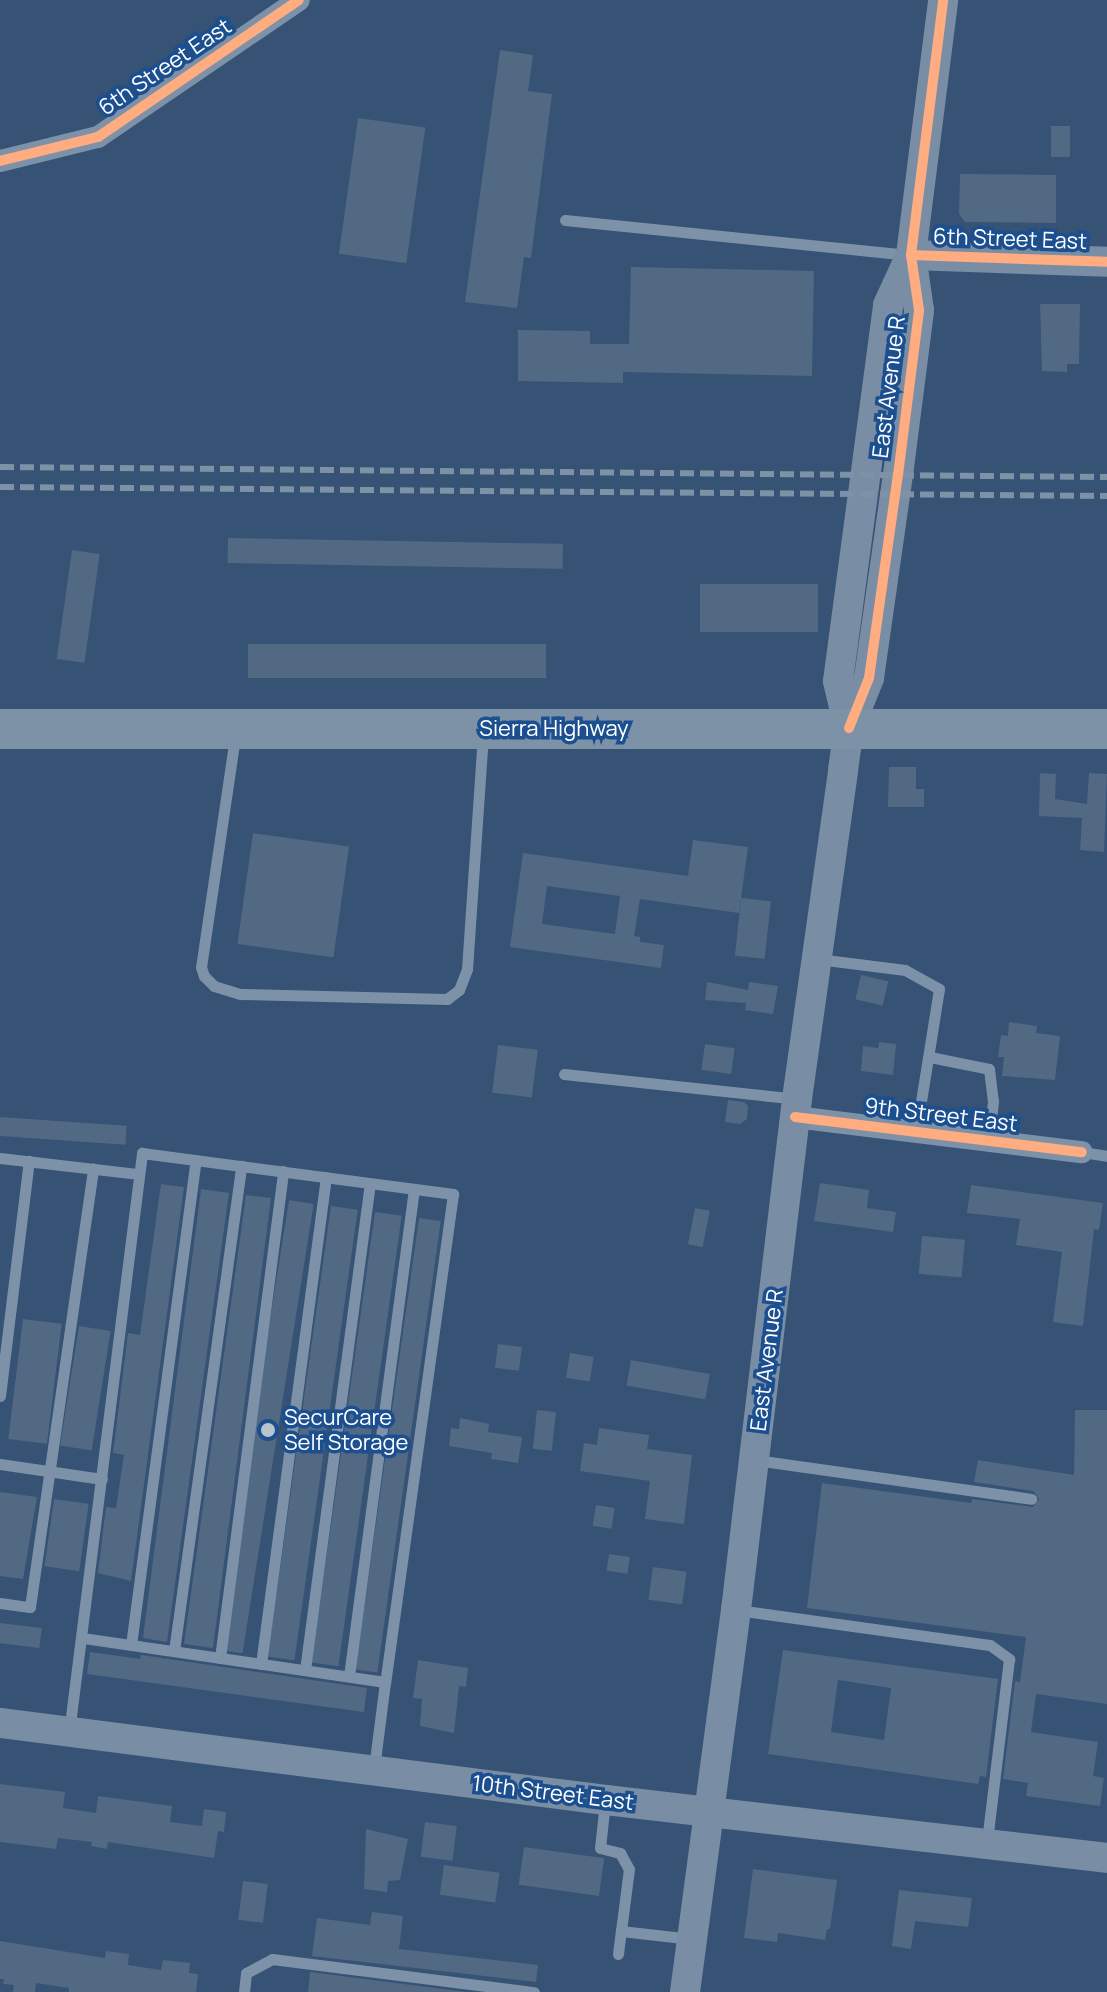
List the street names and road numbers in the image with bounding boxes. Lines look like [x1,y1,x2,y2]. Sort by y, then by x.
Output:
street label: 6th Street East [94,13,236,121]
street label: 6th Street East [933,223,1087,255]
street label: East Avenue R [867,314,911,460]
street label: Sierra Highway [479,716,629,742]
street label: 9th Street East [863,1093,1019,1137]
street label: East Avenue R [745,1287,789,1433]
street label: 10th Street East [471,1770,635,1816]

